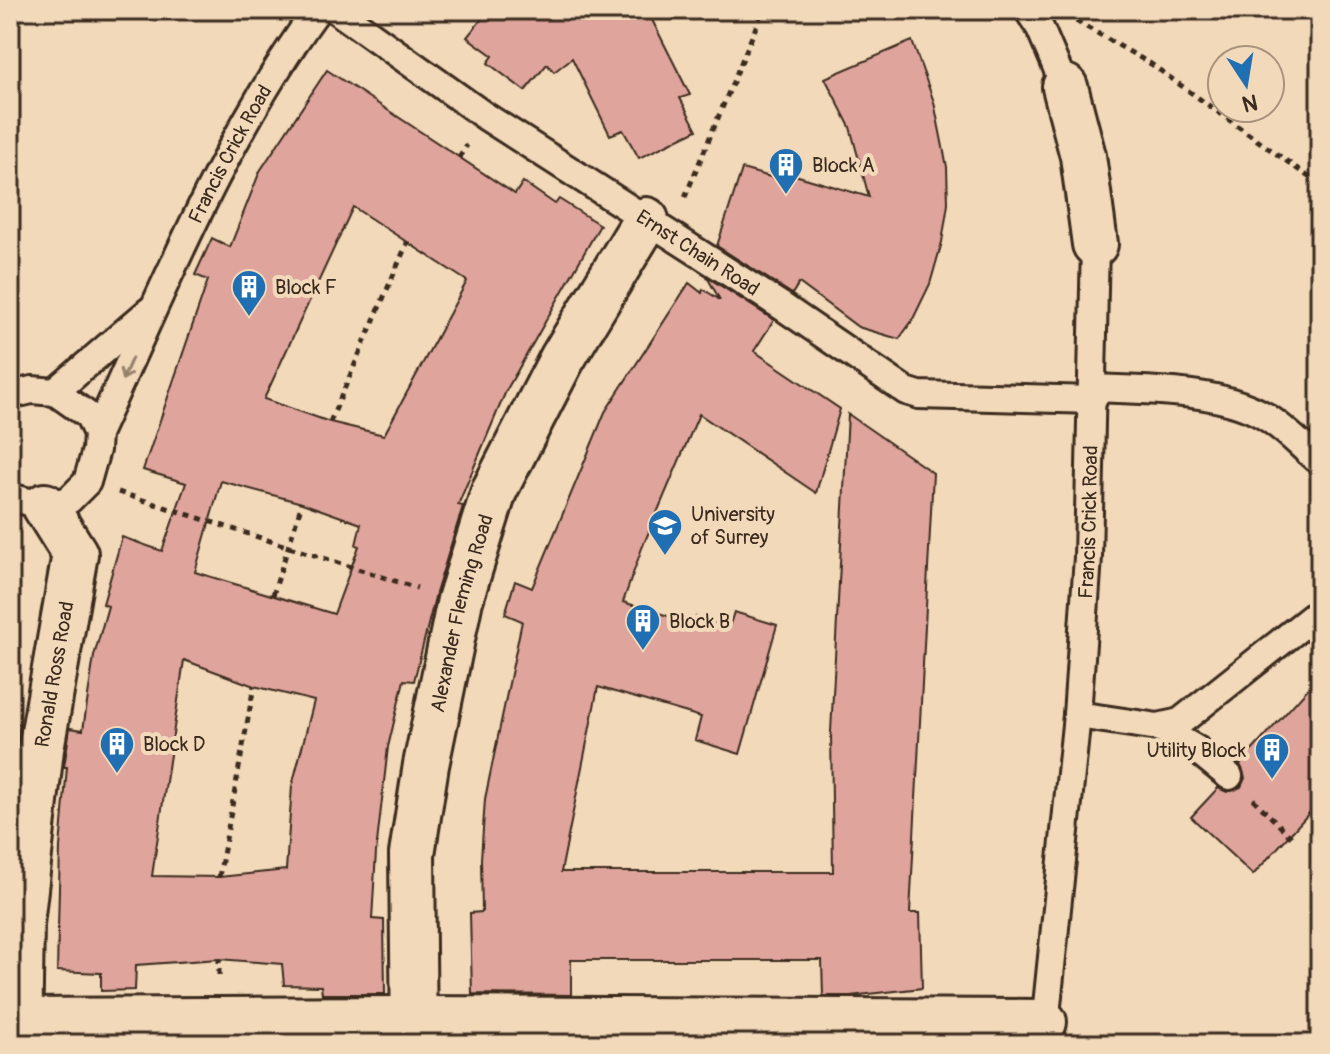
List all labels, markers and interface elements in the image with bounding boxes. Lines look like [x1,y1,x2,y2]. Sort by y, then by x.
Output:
north arrow [1206,44,1286,124]
street label: Francis Crick Road [183,80,277,228]
text: N [1240,87,1260,118]
building icon: Block A [767,146,805,196]
place label: Block A [812,153,875,178]
street label: Ernst Chain Road [632,204,764,302]
building icon: Block F [230,268,268,318]
place label: Block F [275,275,337,300]
one-way arrow [118,357,133,381]
street label: Francis Crick Road [1073,445,1103,600]
place label: University of Surrey [691,502,775,550]
school or university icon: University of Surrey [646,507,684,557]
street label: Alexander Fleming Road [425,511,499,715]
street label: Ronald Ross Road [30,599,80,749]
building icon: Block B [624,602,662,652]
place label: Block B [669,609,730,634]
building icon: Block D [98,725,136,775]
building icon: Utility Block [1253,731,1291,781]
place label: Block D [143,732,205,757]
place label: Utility Block [1147,738,1247,763]

